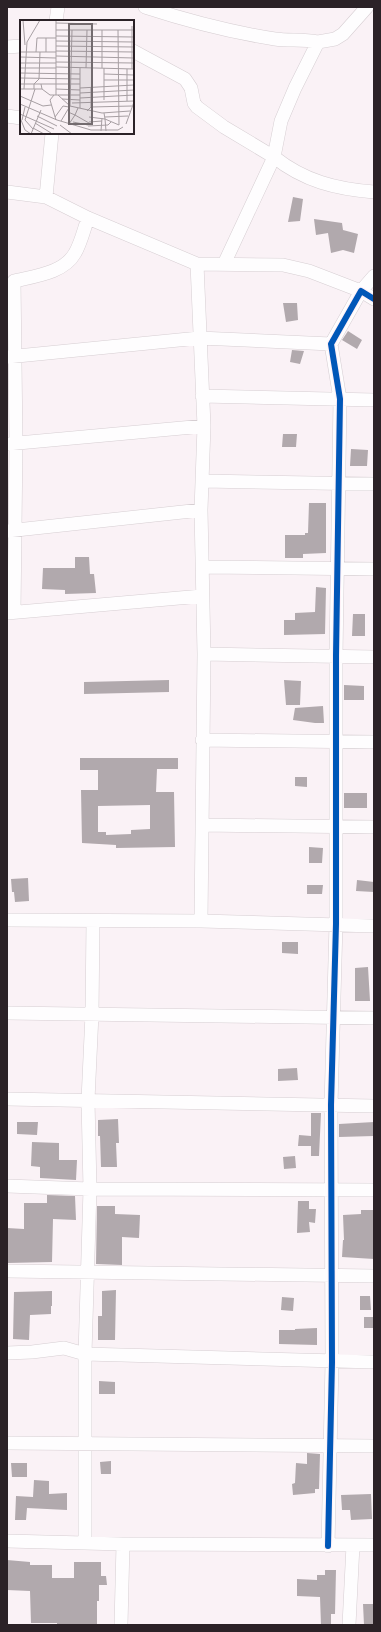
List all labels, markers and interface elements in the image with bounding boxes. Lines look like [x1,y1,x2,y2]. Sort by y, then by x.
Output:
inset map [20,20,134,134]

